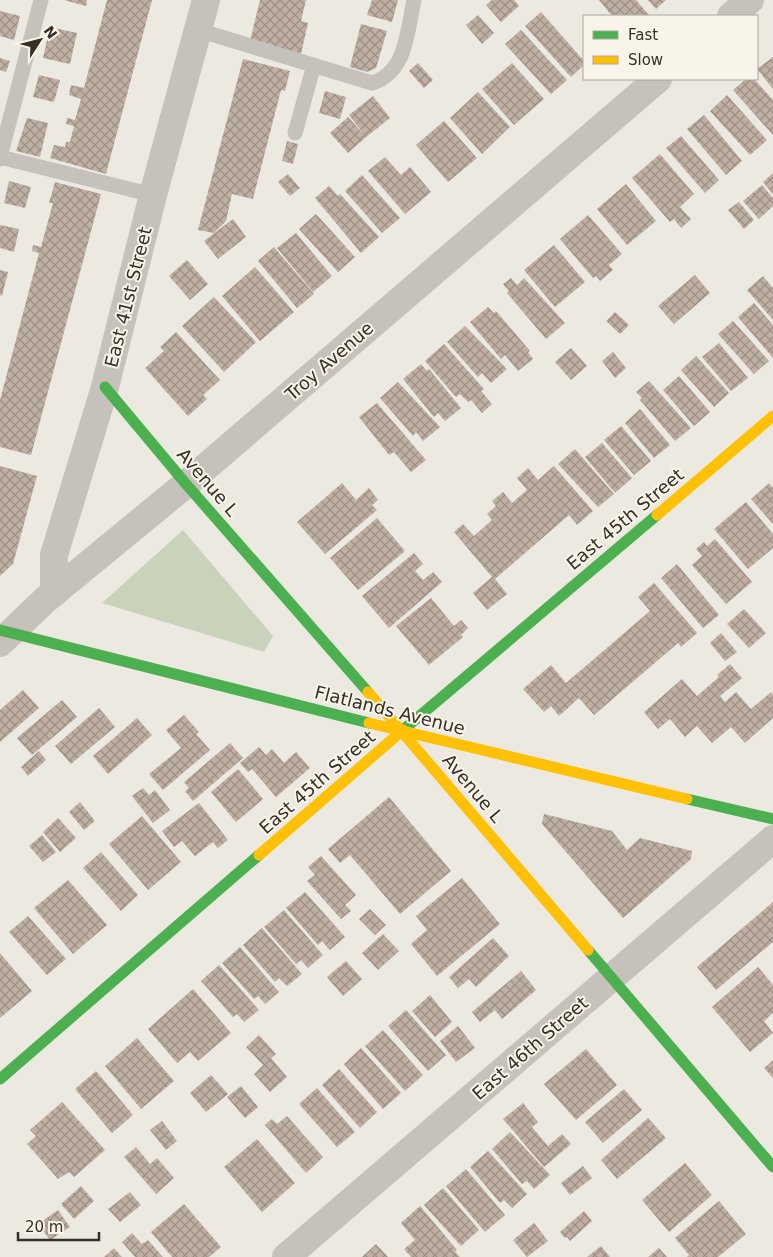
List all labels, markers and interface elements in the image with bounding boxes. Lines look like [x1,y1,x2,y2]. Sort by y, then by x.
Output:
north arrow [15,15,65,65]
legend [583,15,758,80]
text: N [41,23,60,42]
text: Fast [628,26,658,44]
text: Slow [628,51,663,69]
street label: East 41st Street [100,224,156,370]
street label: Troy Avenue [280,317,377,406]
street label: Avenue L [173,444,243,520]
street label: East 45th Street [562,464,688,574]
street label: Flatlands Avenue [313,681,467,739]
street label: East 45th Street [255,726,379,838]
street label: Avenue L [438,750,508,826]
street label: East 46th Street [468,992,592,1104]
scale bar [18,1210,99,1242]
text: 20 m [25,1218,63,1236]

